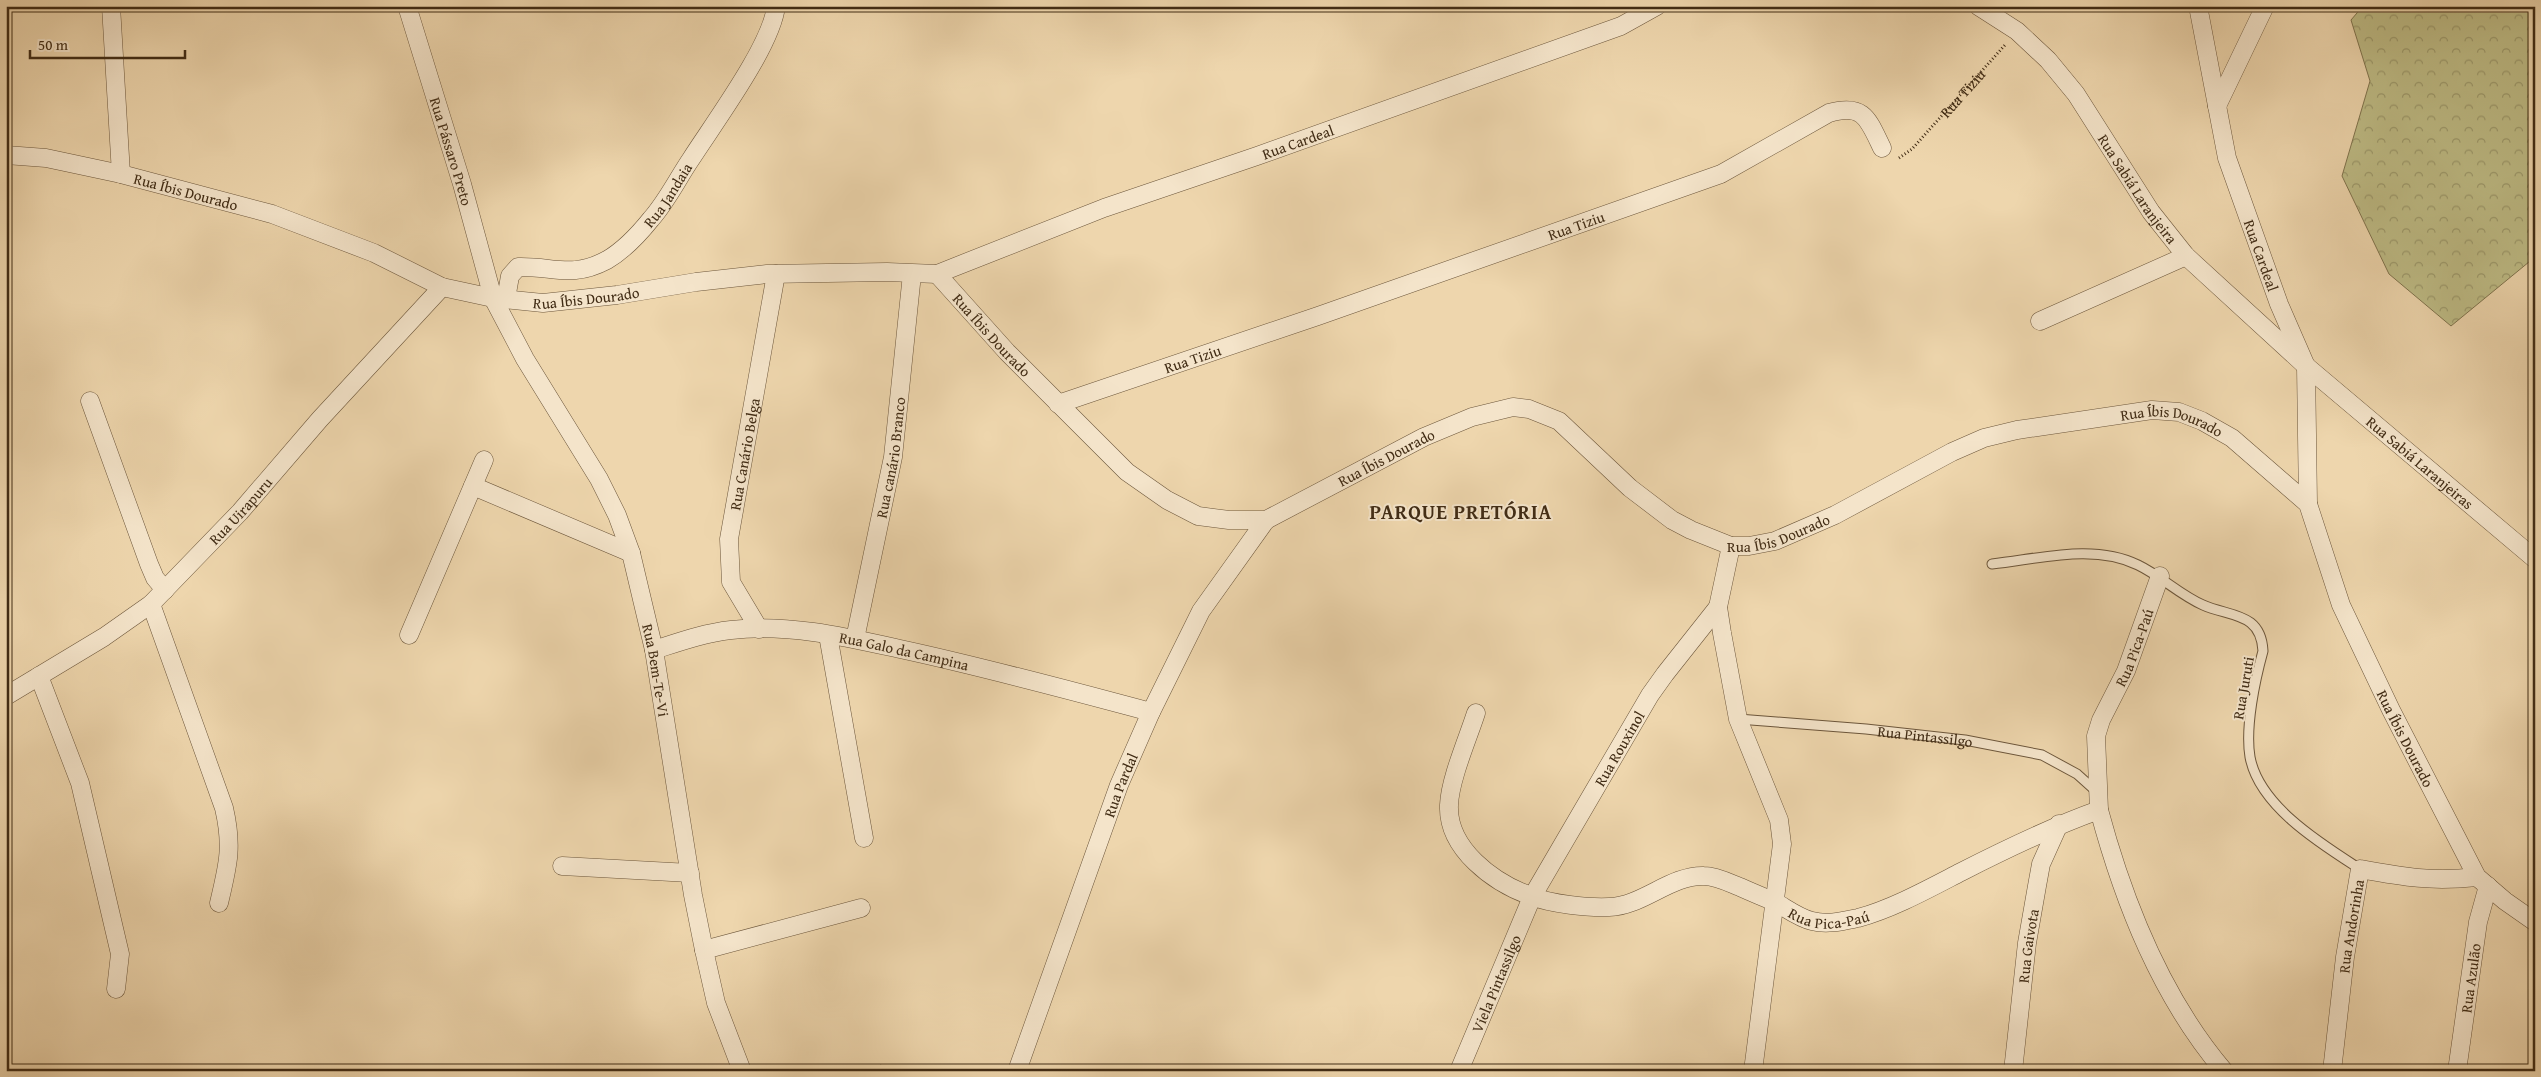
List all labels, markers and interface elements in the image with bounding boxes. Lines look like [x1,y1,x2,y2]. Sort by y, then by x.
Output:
scale bar [30,28,185,60]
text: 50 m [38,34,69,55]
street label: Rua Tiziu [1935,63,1990,122]
street label: Rua Pássaro Preto [425,94,478,208]
street label: Rua Cardeal [1259,119,1336,164]
street label: Rua Sabiá Laranjeira [2093,130,2183,248]
street label: Rua Jandaia [638,158,697,232]
street label: Rua Íbis Dourado [132,167,241,215]
street label: Rua Tiziu [1545,205,1608,245]
street label: Rua Cardeal [2239,216,2284,294]
street label: Rua Íbis Dourado [532,281,641,314]
street label: Rua Íbis Dourado [948,288,1036,381]
street label: Rua Tiziu [1161,339,1225,378]
street label: Rua Canário Belga [724,396,764,512]
street label: Rua canário Branco [870,396,910,520]
street label: Rua Íbis Dourado [2119,400,2227,442]
street label: Rua Sabiá Laranjeiras [2362,411,2478,514]
street label: Rua Íbis Dourado [1334,423,1438,491]
street label: Rua Uirapuru [204,471,277,549]
district label: PARQUE PRETÓRIA [1370,497,1552,526]
street label: Rua Íbis Dourado [1727,508,1833,557]
street label: Rua Pica-Paú [2109,605,2158,690]
street label: Rua Bem-Te-Vi [638,621,675,718]
street label: Rua Galo da Campina [838,626,971,675]
street label: Rua Juruti [2227,655,2259,721]
street label: Rua Íbis Dourado [2372,686,2440,791]
street label: Rua Rouxinol [1589,707,1649,790]
street label: Rua Pintassilgo [1876,720,1975,752]
street label: Rua Pardal [1098,749,1142,820]
street label: Rua Andorinha [2333,878,2369,974]
street label: Rua Pica-Paú [1785,902,1872,933]
street label: Rua Gaivota [2012,907,2043,984]
street label: Viela Pintassilgo [1466,931,1526,1036]
street label: Rua Azulão [2455,941,2485,1014]

